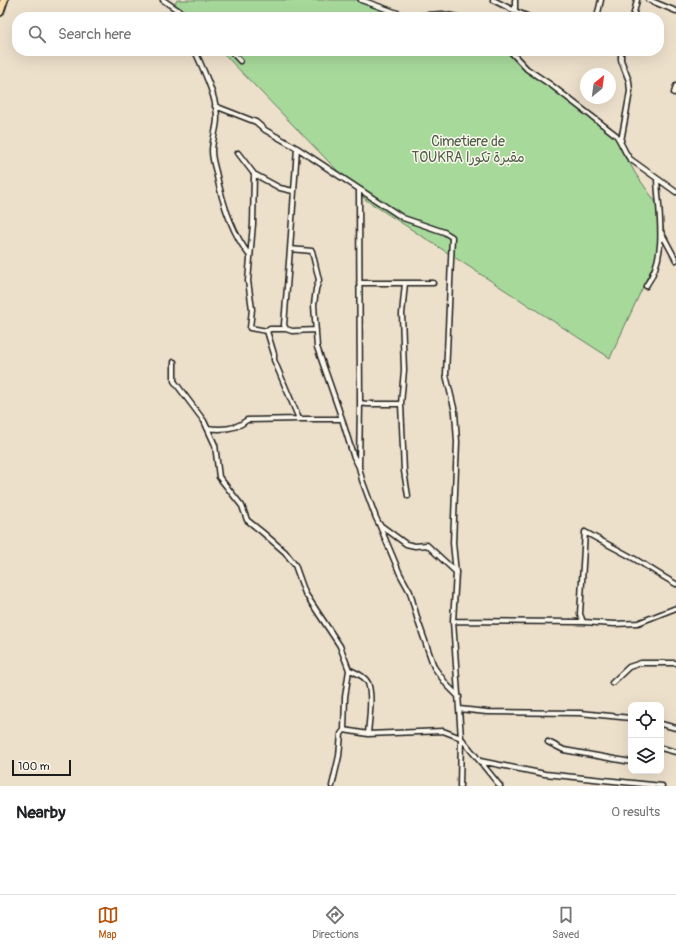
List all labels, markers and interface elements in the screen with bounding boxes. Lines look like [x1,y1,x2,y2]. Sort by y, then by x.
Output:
search box [12,12,664,56]
icon: search [26,23,48,45]
text: Search here [58,25,131,44]
north arrow [580,68,616,104]
park label: Cimetiere de TOUKRA مقبرة تكورا [411,133,525,166]
map controls [628,702,664,774]
button: locate [628,702,664,738]
button: layers [628,738,664,774]
scale bar [12,758,71,777]
text: 100 m [18,760,49,773]
text: Nearby [16,802,65,823]
text: 0 results [611,804,660,820]
tab: Map [97,904,119,941]
tab: Directions [312,904,359,941]
tab: Saved [552,904,579,941]

